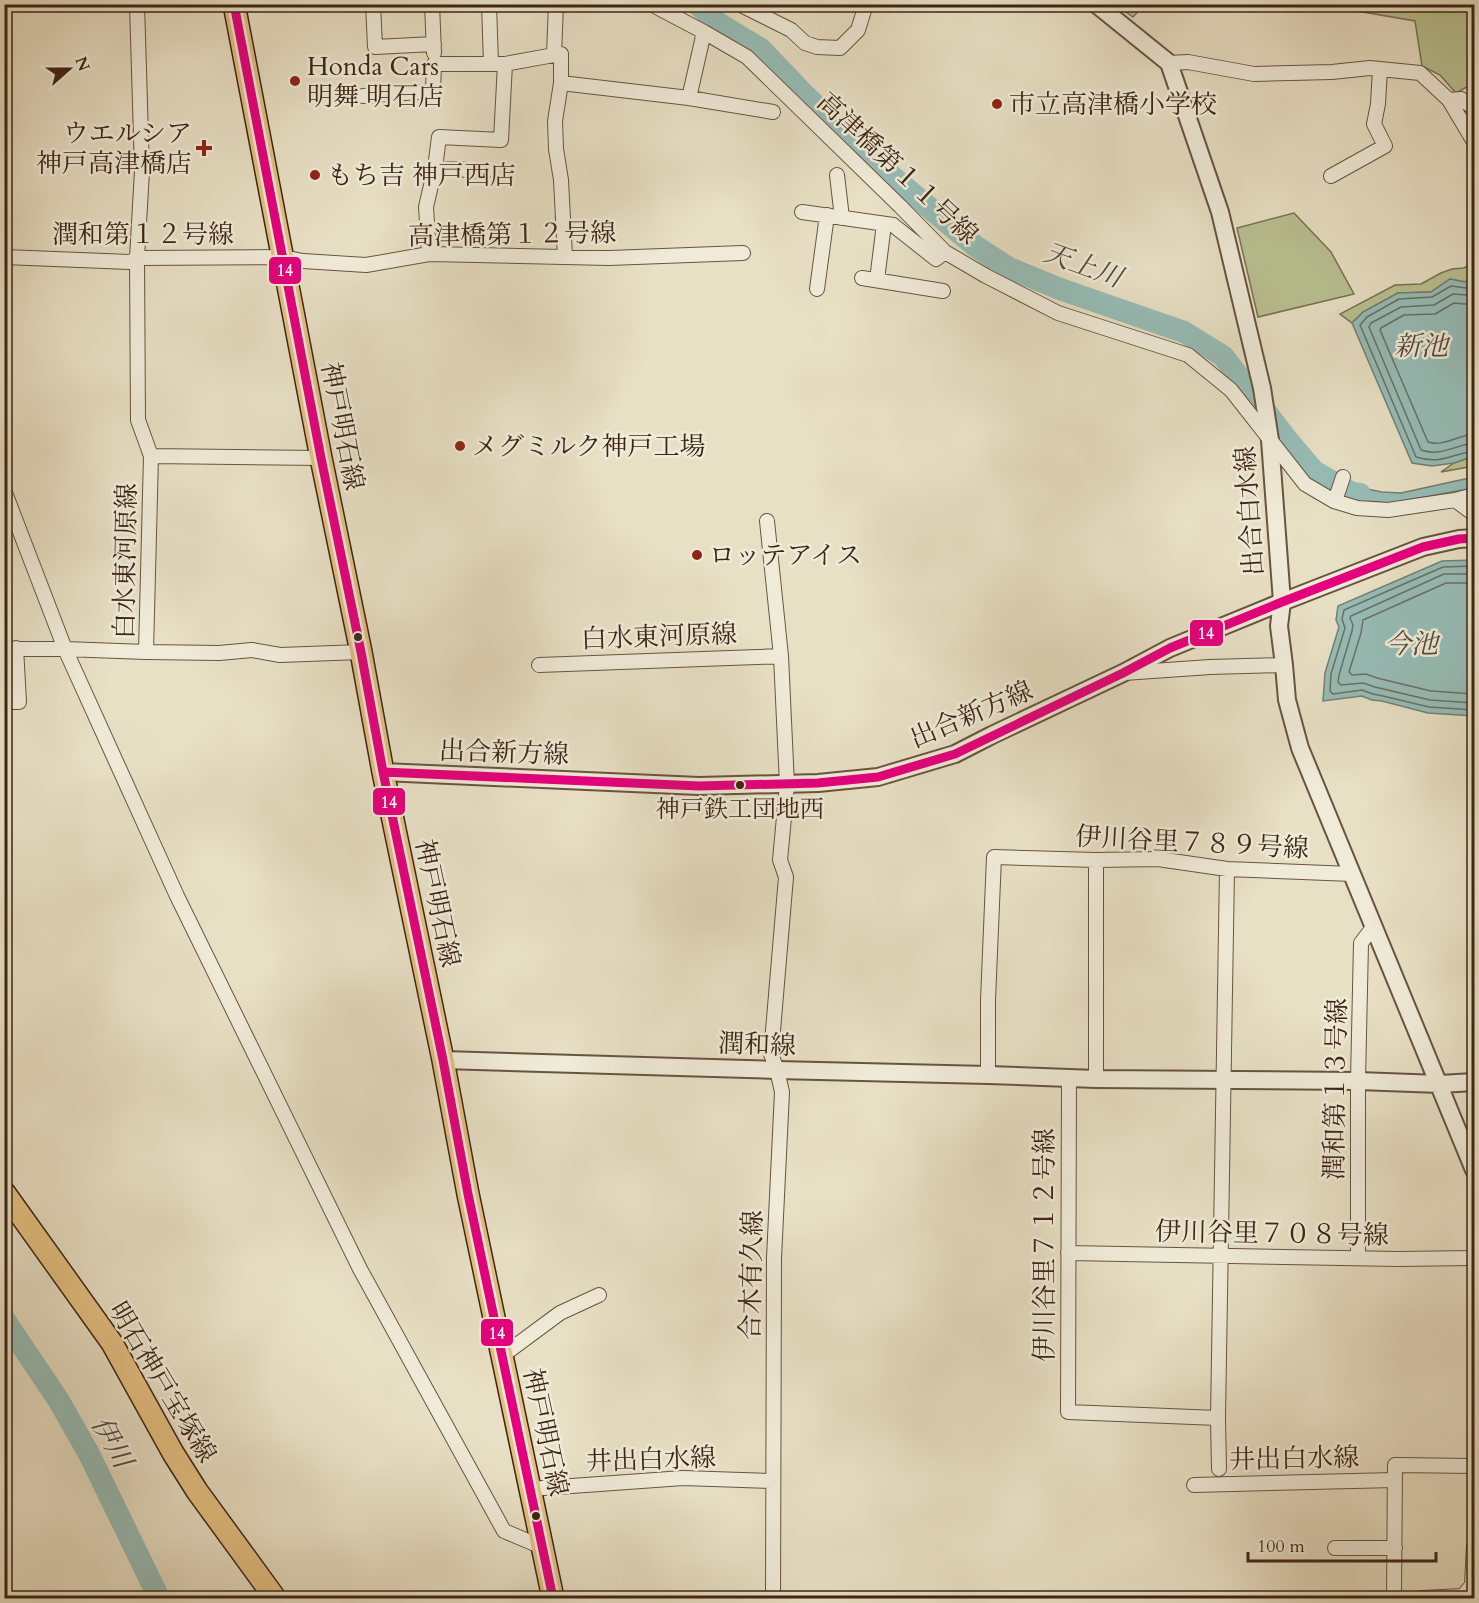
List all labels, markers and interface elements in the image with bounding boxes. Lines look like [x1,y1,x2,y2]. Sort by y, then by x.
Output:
north arrow [39,39,99,99]
place label: Honda Cars 明舞 明石店 [307,49,444,114]
text: N [69,54,95,75]
marker: Honda Cars 明舞 明石店 [288,74,302,88]
street label: 高津橋第１１号線 [810,85,986,252]
place label: 市立高津橋小学校 [1009,87,1217,122]
marker: 市立高津橋小学校 [990,97,1004,111]
place label: ウエルシア 神戸高津橋店 [36,116,192,181]
marker: ウエルシア 神戸高津橋店 [197,141,211,155]
place label: もち吉 神戸西店 [327,158,516,193]
marker: もち吉 神戸西店 [308,168,322,182]
street label: 高津橋第１２号線 [408,215,616,254]
street label: 潤和第１２号線 [52,217,234,252]
water label: 天上川 [1038,234,1130,298]
line badge: 14 [268,256,302,285]
text: 14 [277,260,293,282]
water label: 新池 [1394,328,1451,365]
street label: 神戸明石線 [313,359,372,493]
place label: メグミルク神戸工場 [472,429,705,464]
marker: メグミルク神戸工場 [453,439,467,453]
street label: 出合白水線 [1228,445,1271,577]
street label: 白水東河原線 [107,483,144,639]
place label: ロッテアイス [709,538,862,573]
marker: ロッテアイス [690,548,704,562]
street label: 白水東河原線 [580,616,738,657]
line badge: 14 [1189,619,1224,647]
text: 14 [1198,623,1214,645]
water label: 今池 [1384,626,1441,663]
unlabelled marker [352,631,364,643]
street label: 出合新方線 [905,673,1038,756]
street label: 出合新方線 [438,733,570,772]
marker: 神戸鉄工団地西 [734,779,746,791]
line badge: 14 [372,787,406,816]
text: 14 [381,792,397,814]
place label: 神戸鉄工団地西 [656,793,824,826]
street label: 伊川谷里７８９号線 [1074,819,1310,866]
street label: 神戸明石線 [407,836,468,970]
street label: 潤和第１３号線 [1316,998,1355,1180]
street label: 潤和線 [717,1026,797,1063]
street label: 伊川谷里７１２号線 [1027,1128,1062,1362]
street label: 合木有久線 [733,1210,770,1340]
street label: 伊川谷里７０８号線 [1155,1214,1389,1253]
street label: 明石神戸宝塚線 [101,1295,224,1469]
line badge: 14 [480,1318,514,1347]
text: 14 [489,1323,505,1345]
street label: 神戸明石線 [515,1365,576,1499]
water label: 伊川 [82,1410,142,1477]
street label: 井出白水線 [585,1440,717,1479]
street label: 井出白水線 [1229,1440,1359,1477]
unlabelled marker [530,1510,542,1522]
scale bar [1248,1525,1436,1563]
text: 100 m [1257,1534,1305,1559]

